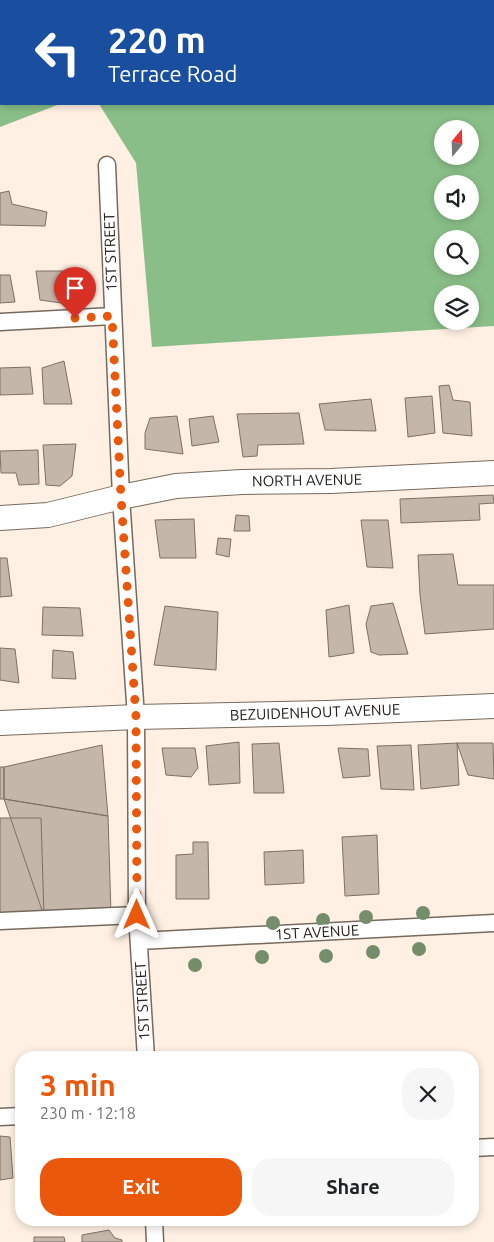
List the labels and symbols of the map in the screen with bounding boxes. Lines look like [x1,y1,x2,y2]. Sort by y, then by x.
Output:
north arrow [434,120,479,165]
street label: 1ST STREET [100,212,120,292]
pin [54,267,96,318]
street label: NORTH AVENUE [252,471,362,489]
street label: BEZUIDENHOUT AVENUE [229,701,401,723]
position arrow [110,888,162,940]
street label: 1ST AVENUE [274,921,360,943]
street label: 1ST STREET [131,961,153,1041]

